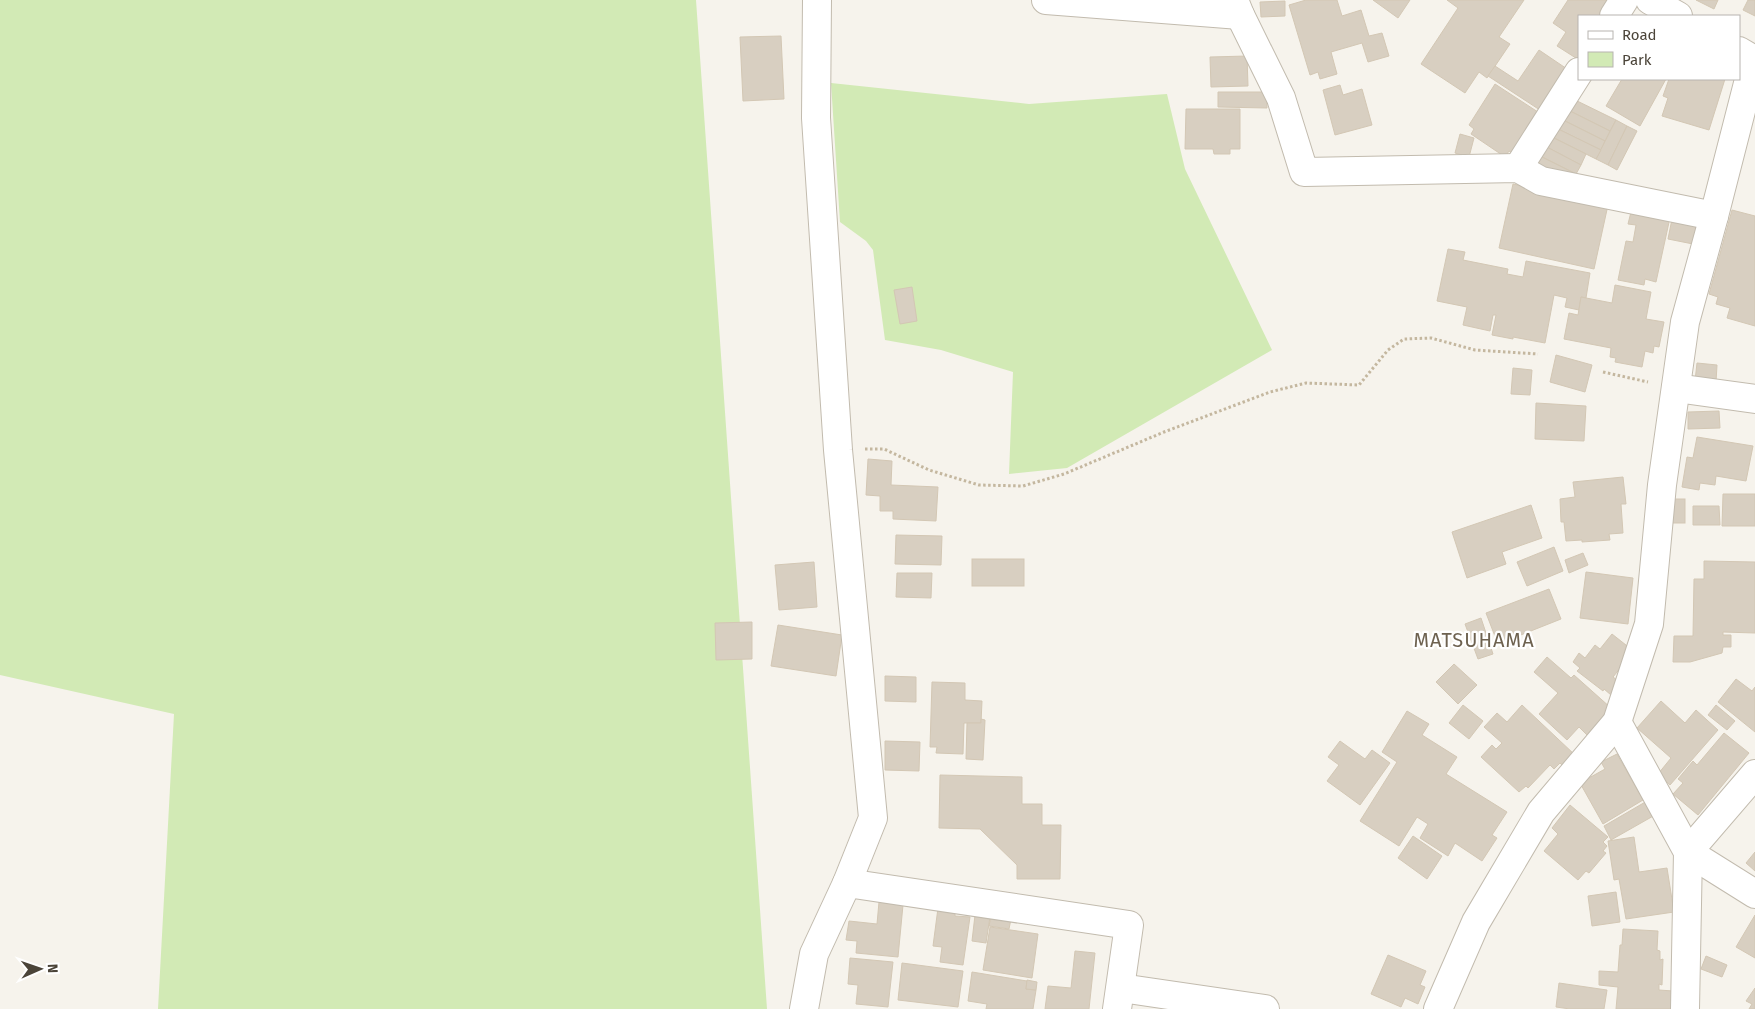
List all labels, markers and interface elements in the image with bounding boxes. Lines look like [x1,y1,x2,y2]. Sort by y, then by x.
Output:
legend [1578,15,1740,80]
text: Road [1622,26,1657,44]
text: Park [1622,51,1652,69]
district label: MATSUHAMA [1413,628,1535,652]
north arrow [15,944,65,994]
text: N [44,964,61,974]

